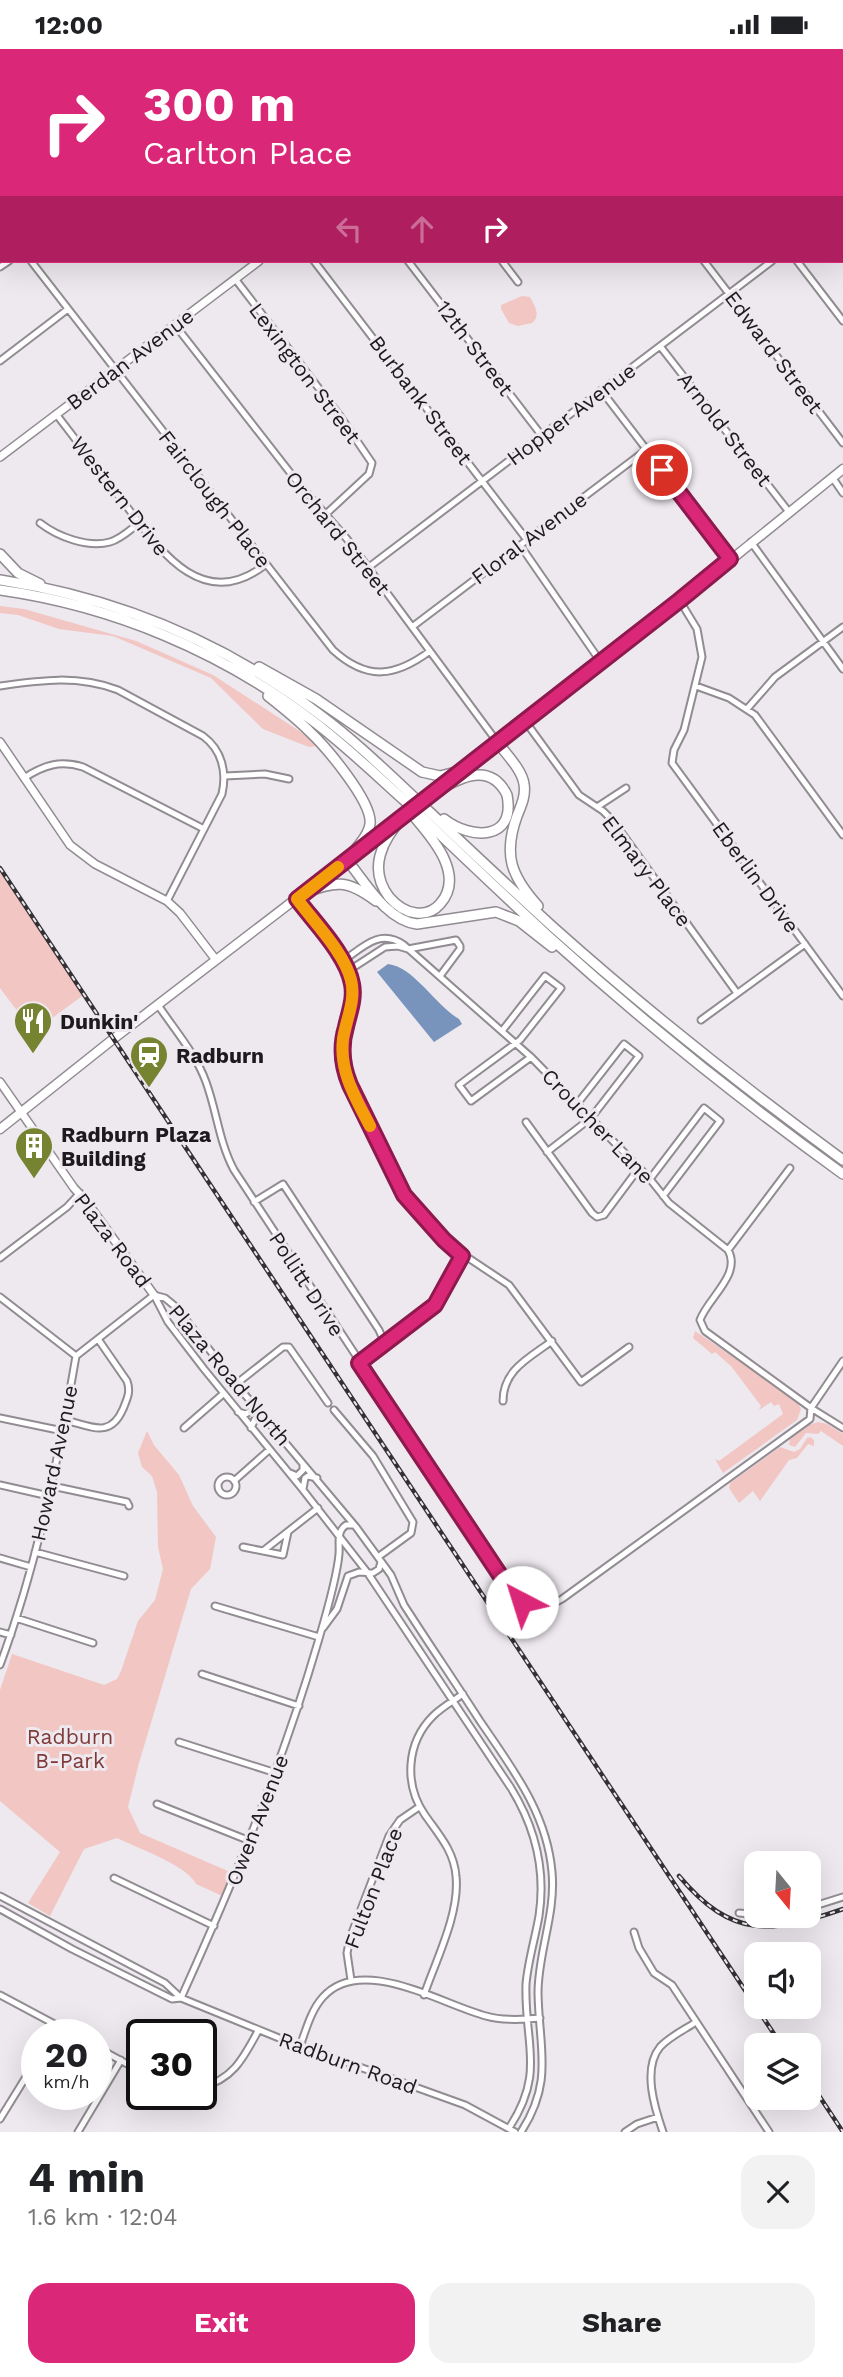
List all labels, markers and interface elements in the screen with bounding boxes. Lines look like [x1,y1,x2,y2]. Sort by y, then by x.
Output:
text: 12:00 [35,10,103,40]
text: 300 m [143,75,295,133]
icon: right [28,77,119,168]
text: Carlton Place [143,134,352,172]
icon: left [330,210,368,248]
icon: ahead [403,210,441,248]
icon: right [476,210,514,248]
street label: Edward Street [720,286,828,418]
street label: 12th Street [431,296,519,401]
street label: Lexington Street [244,298,366,448]
street label: Berdan Avenue [61,303,199,415]
street label: Burbank Street [364,331,478,470]
street label: Hopper Avenue [502,357,640,471]
street label: Arnold Street [673,367,777,491]
street label: Fairclough Place [154,425,276,573]
street label: Western Drive [66,431,174,561]
pin [632,440,692,500]
icon: arrive [643,451,681,489]
street label: Orchard Street [280,466,396,600]
street label: Floral Avenue [466,486,592,590]
street label: Elmary Place [597,810,697,932]
street label: Eberlin Drive [707,816,805,938]
restaurant icon: Dunkin' [12,1000,54,1055]
place label: Dunkin' [60,1009,138,1034]
station icon: Radburn [128,1034,170,1089]
place label: Radburn [176,1043,264,1068]
street label: Croucher Lane [537,1063,659,1189]
place label: Radburn Plaza Building [61,1122,212,1171]
building icon: Radburn Plaza Building [13,1125,55,1180]
street label: Plaza Road [69,1188,157,1292]
street label: Pollitt Drive [264,1227,350,1341]
street label: Plaza Road North [164,1299,296,1451]
street label: Howard Avenue [25,1383,83,1543]
position arrow [485,1565,559,1639]
park label: Radburn B-Park [27,1724,113,1773]
street label: Owen Avenue [221,1751,293,1889]
street label: Fulton Place [338,1824,408,1952]
north arrow [744,1851,821,1929]
map controls [744,1851,821,2110]
button: sound [744,1942,821,2019]
speed limit sign: 30 [126,2019,217,2110]
street label: Radburn Road [276,2026,420,2100]
button: layers [744,2033,821,2110]
text: 20 [45,2034,88,2076]
text: km/h [43,2071,90,2092]
text: 4 min [28,2153,145,2202]
button: close [741,2155,815,2229]
text: 1.6 km · 12:04 [28,2204,178,2231]
button: Exit [28,2283,415,2363]
button: Share [429,2283,815,2363]

